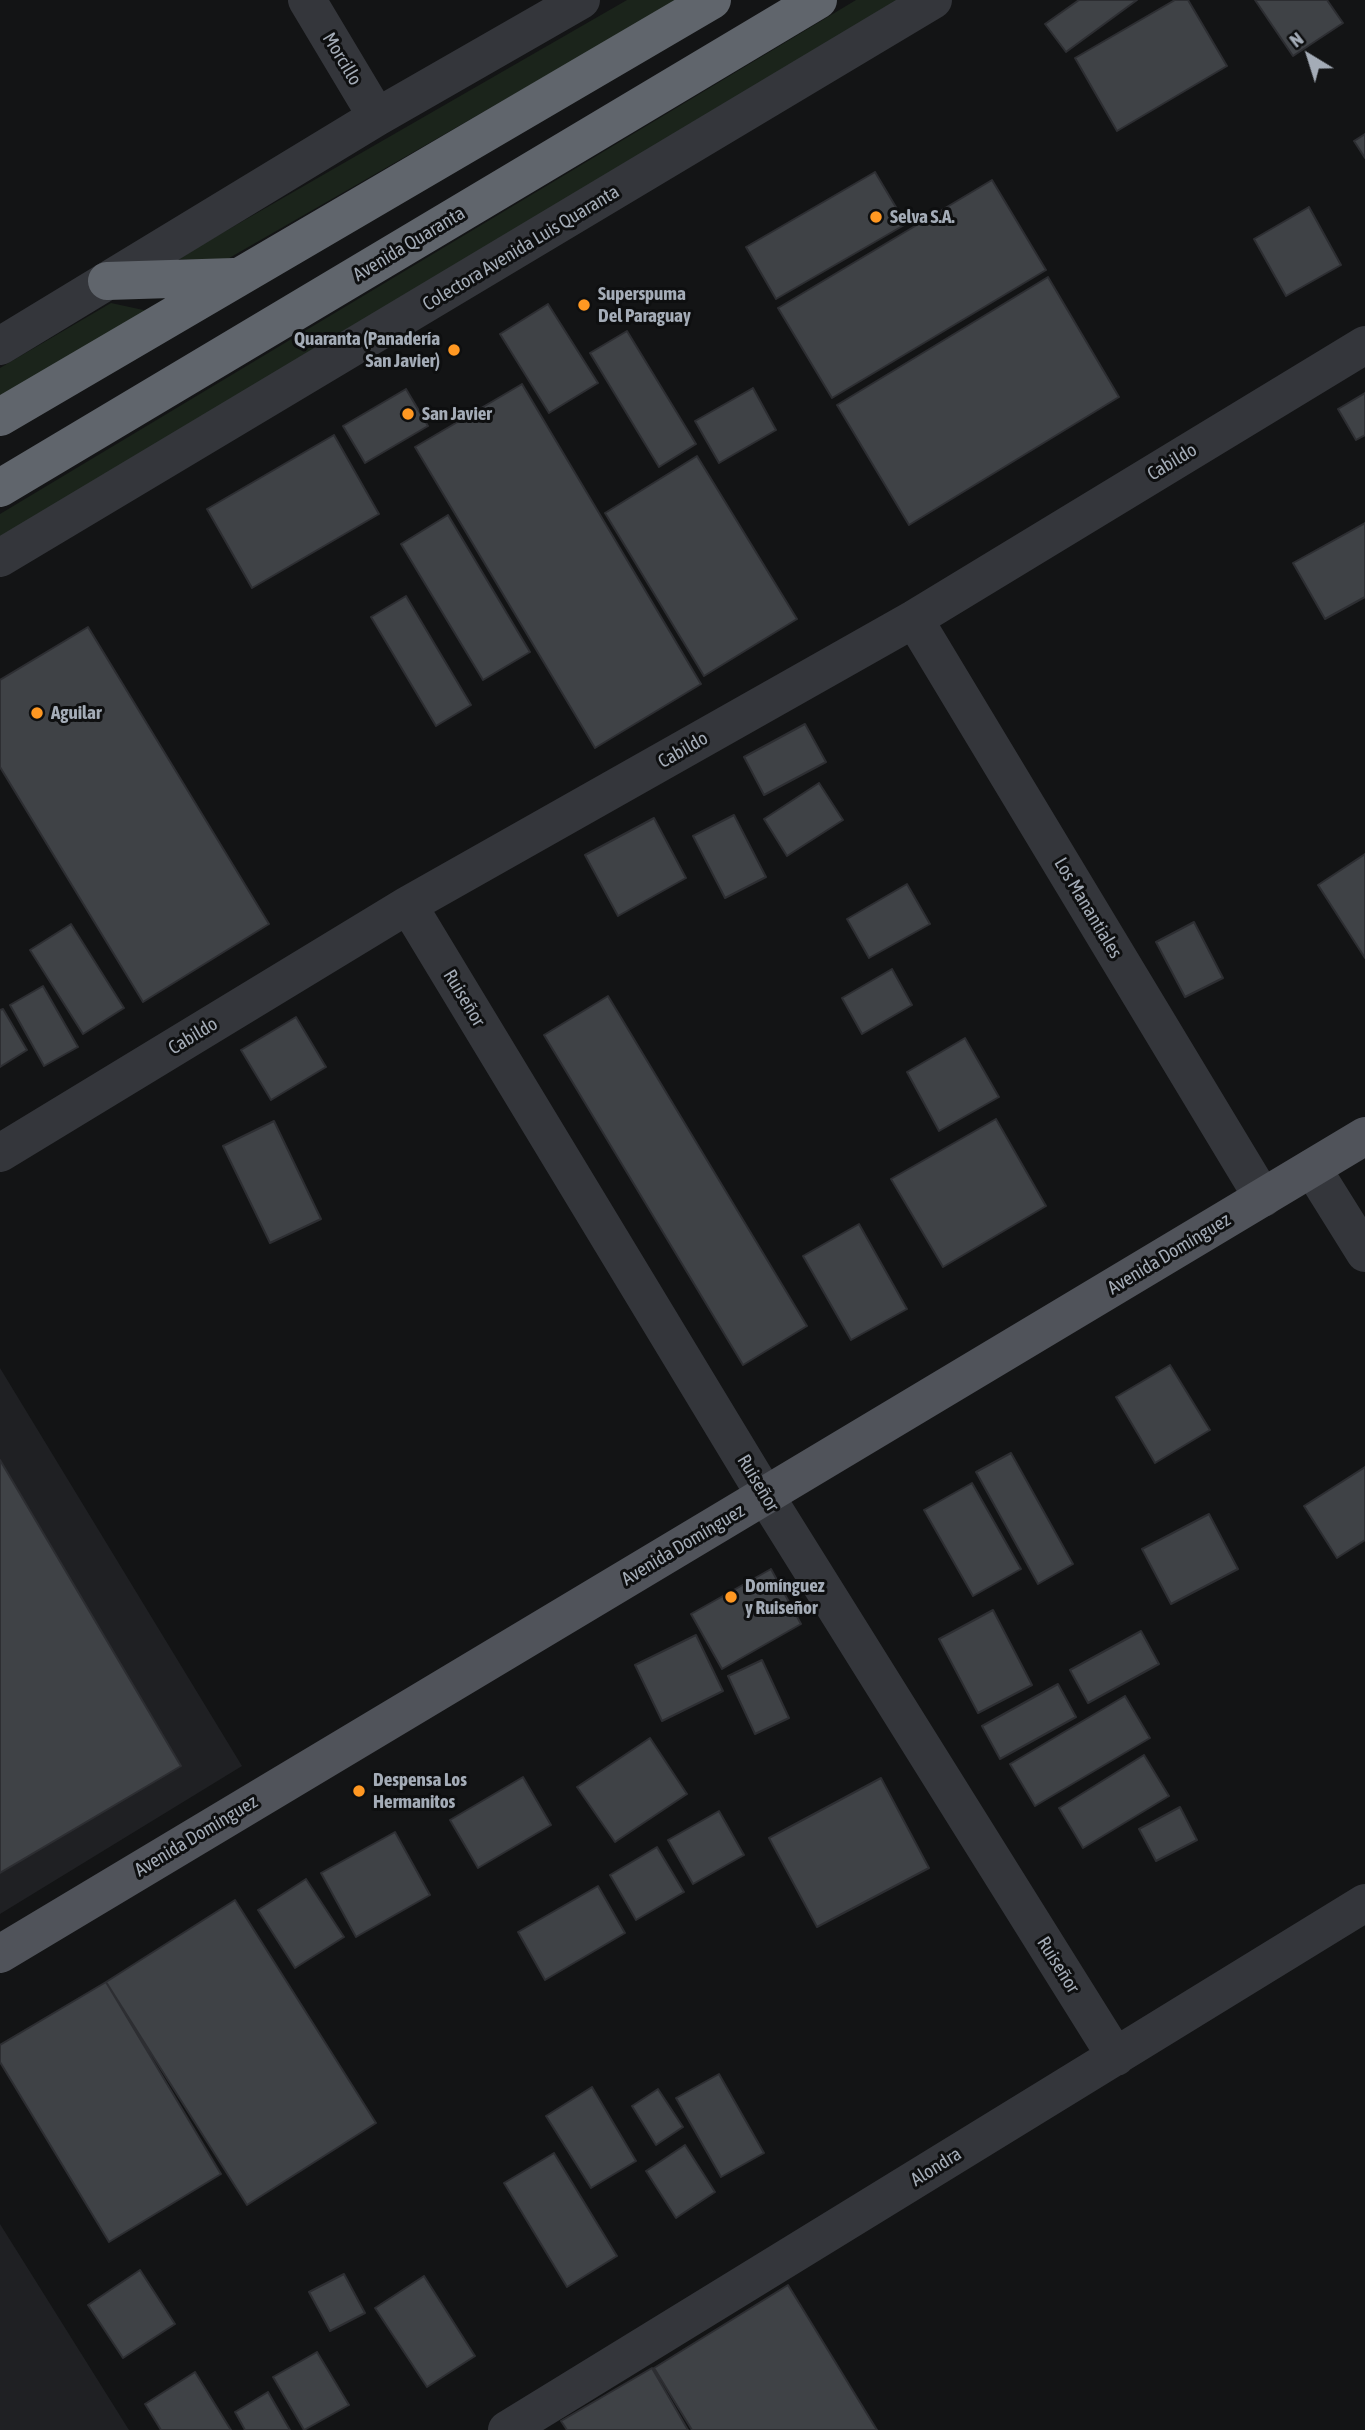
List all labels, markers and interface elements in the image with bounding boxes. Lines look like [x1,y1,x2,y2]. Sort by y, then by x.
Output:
north arrow [1274,21,1344,91]
text: N [1285,27,1307,52]
street label: Morcillo [317,28,367,90]
street label: Colectora Avenida Luis Quaranta [419,180,623,316]
street label: Avenida Quaranta [349,202,469,286]
place label: Selva S.A. [890,206,955,228]
marker: Selva S.A. [868,209,884,225]
place label: Superspuma Del Paraguay [598,283,691,327]
marker: Superspuma Del Paraguay [576,297,592,313]
place label: Quaranta (Panadería San Javier) [294,328,440,372]
marker: Quaranta (Panadería San Javier) [446,342,462,358]
place label: San Javier [422,403,492,425]
marker: San Javier [400,406,416,422]
street label: Cabildo [1143,438,1201,486]
place label: Aguilar [51,702,102,724]
marker: Aguilar [29,705,45,721]
street label: Cabildo [654,727,712,773]
street label: Los Manantiales [1049,854,1127,962]
street label: Ruiseñor [438,966,490,1030]
street label: Cabildo [164,1012,222,1060]
street label: Avenida Domínguez [1103,1208,1235,1300]
street label: Ruiseñor [732,1451,784,1515]
street label: Avenida Domínguez [617,1499,749,1591]
place label: Domínguez y Ruiseñor [745,1575,825,1619]
marker: Domínguez y Ruiseñor [723,1589,739,1605]
place label: Despensa Los Hermanitos [373,1769,467,1813]
marker: Despensa Los Hermanitos [351,1783,367,1799]
street label: Avenida Domínguez [130,1790,262,1882]
street label: Ruiseñor [1032,1933,1084,1997]
street label: Alondra [906,2143,966,2191]

